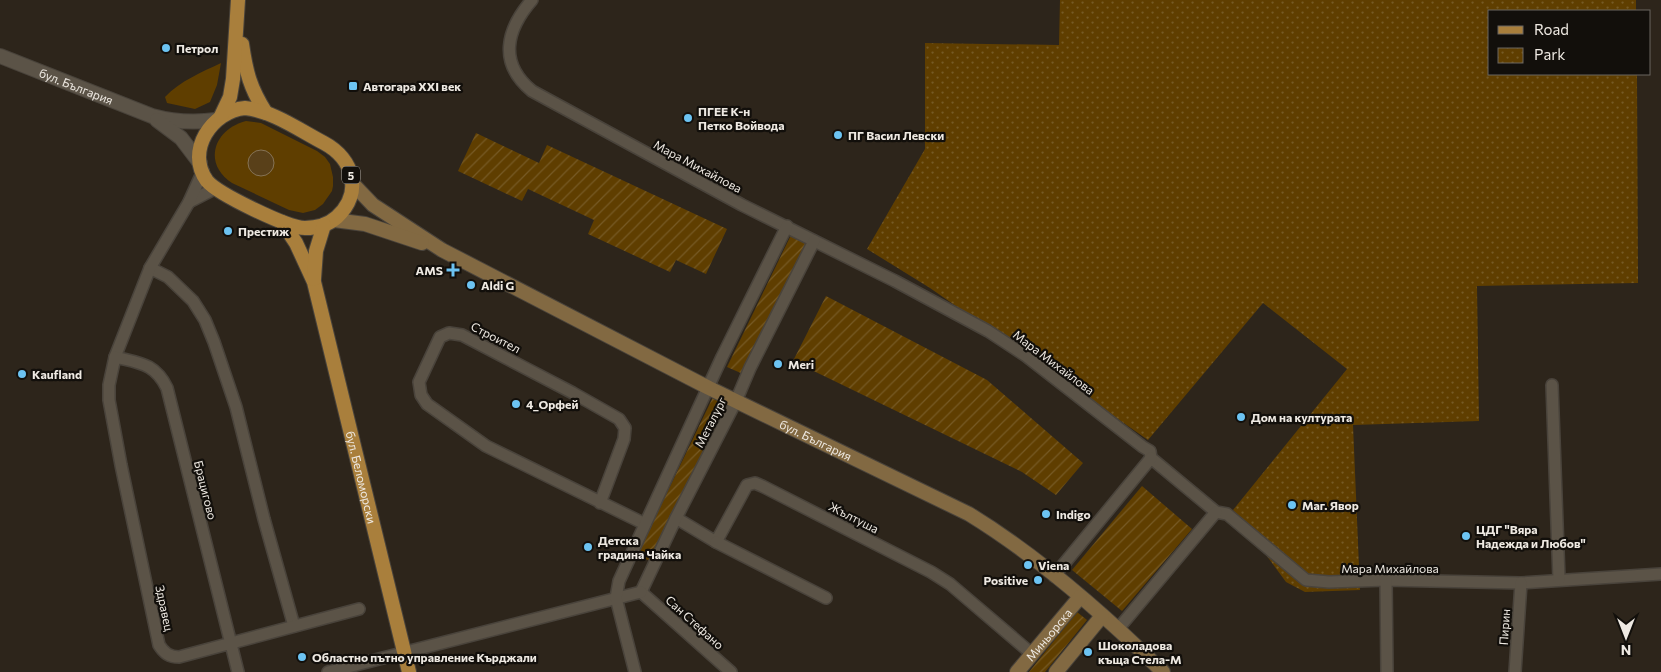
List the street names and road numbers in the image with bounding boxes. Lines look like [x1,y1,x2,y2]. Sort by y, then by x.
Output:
street label: бул. България [37,65,115,107]
street label: Мара Михайлова [652,137,744,195]
road number: 5 [342,166,360,184]
street label: Строител [469,319,523,355]
street label: Мара Михайлова [1011,327,1097,397]
street label: Металург [691,394,729,450]
street label: бул. България [777,416,854,463]
street label: бул. Беломорски [343,429,380,525]
street label: Брацигово [192,459,220,521]
street label: Жълтуша [827,498,881,536]
street label: Мара Михайлова [1341,561,1439,575]
street label: Здравец [153,584,177,632]
street label: Сан Стефано [663,592,727,652]
street label: Миньорска [1023,605,1075,664]
street label: Пирин [1496,608,1512,646]

